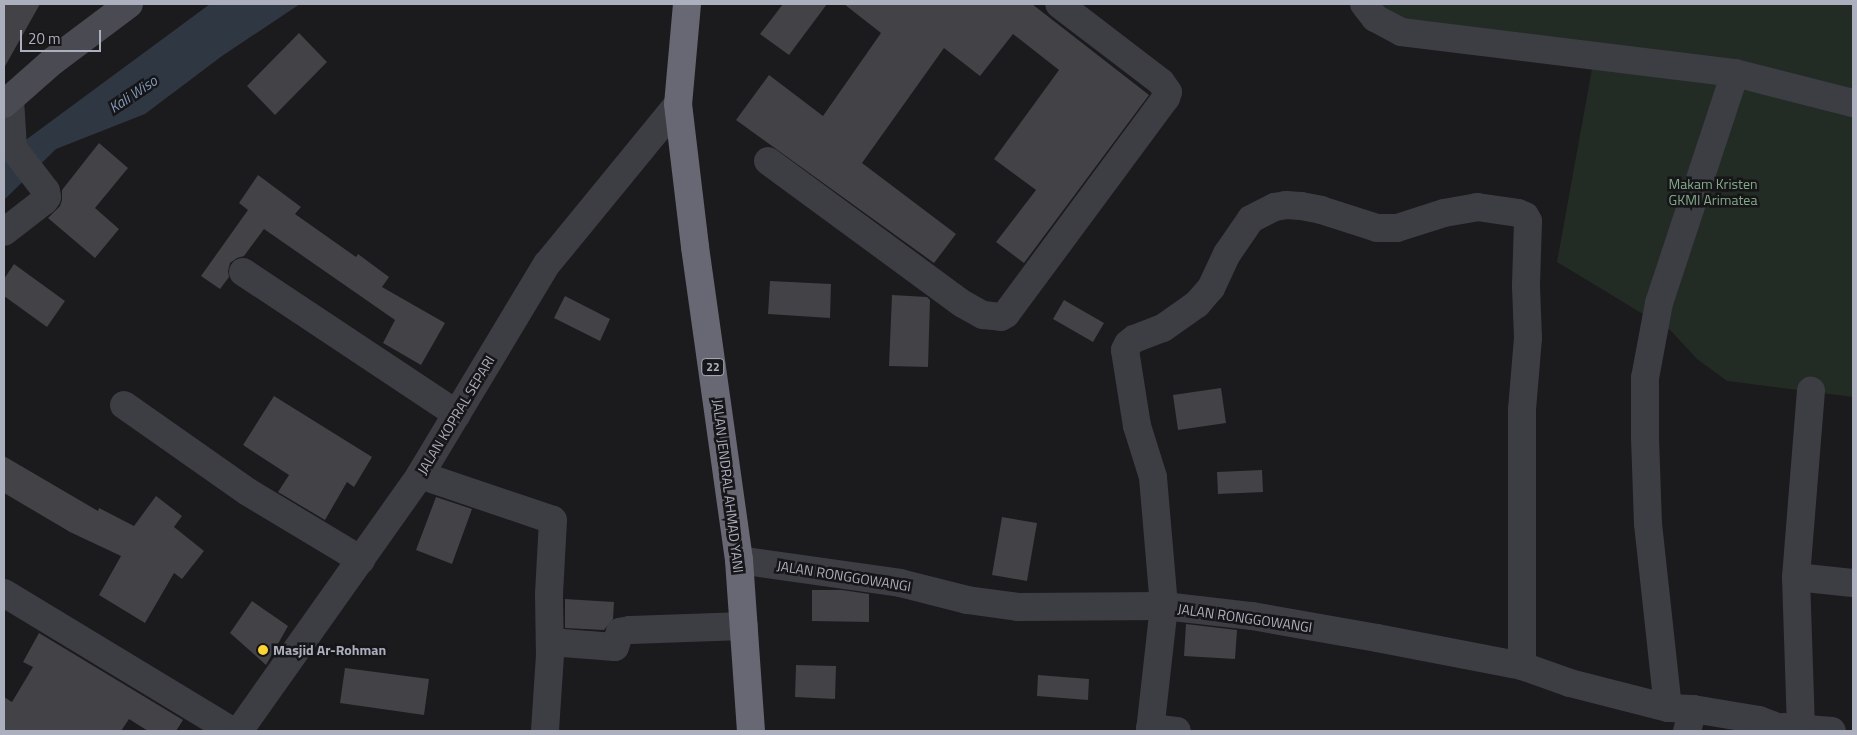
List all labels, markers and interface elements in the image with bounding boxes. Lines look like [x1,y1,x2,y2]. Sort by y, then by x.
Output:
scale bar [22,20,104,52]
text: 20 m [28,27,61,50]
water label: Kali Wiso [106,71,160,117]
park label: Makam Kristen GKMI Arimatea [1668,176,1758,208]
street label: JALAN KOPRAL SEPARI [414,353,498,477]
road number: 22 [700,358,726,377]
street label: JALAN JENDRAL AHMAD YANI [709,398,747,574]
street label: JALAN RONGGOWANGI [776,557,912,595]
street label: JALAN RONGGOWANGI [1177,600,1313,636]
place label: Masjid Ar-Rohman [273,642,386,658]
marker: Masjid Ar-Rohman [257,644,269,656]

